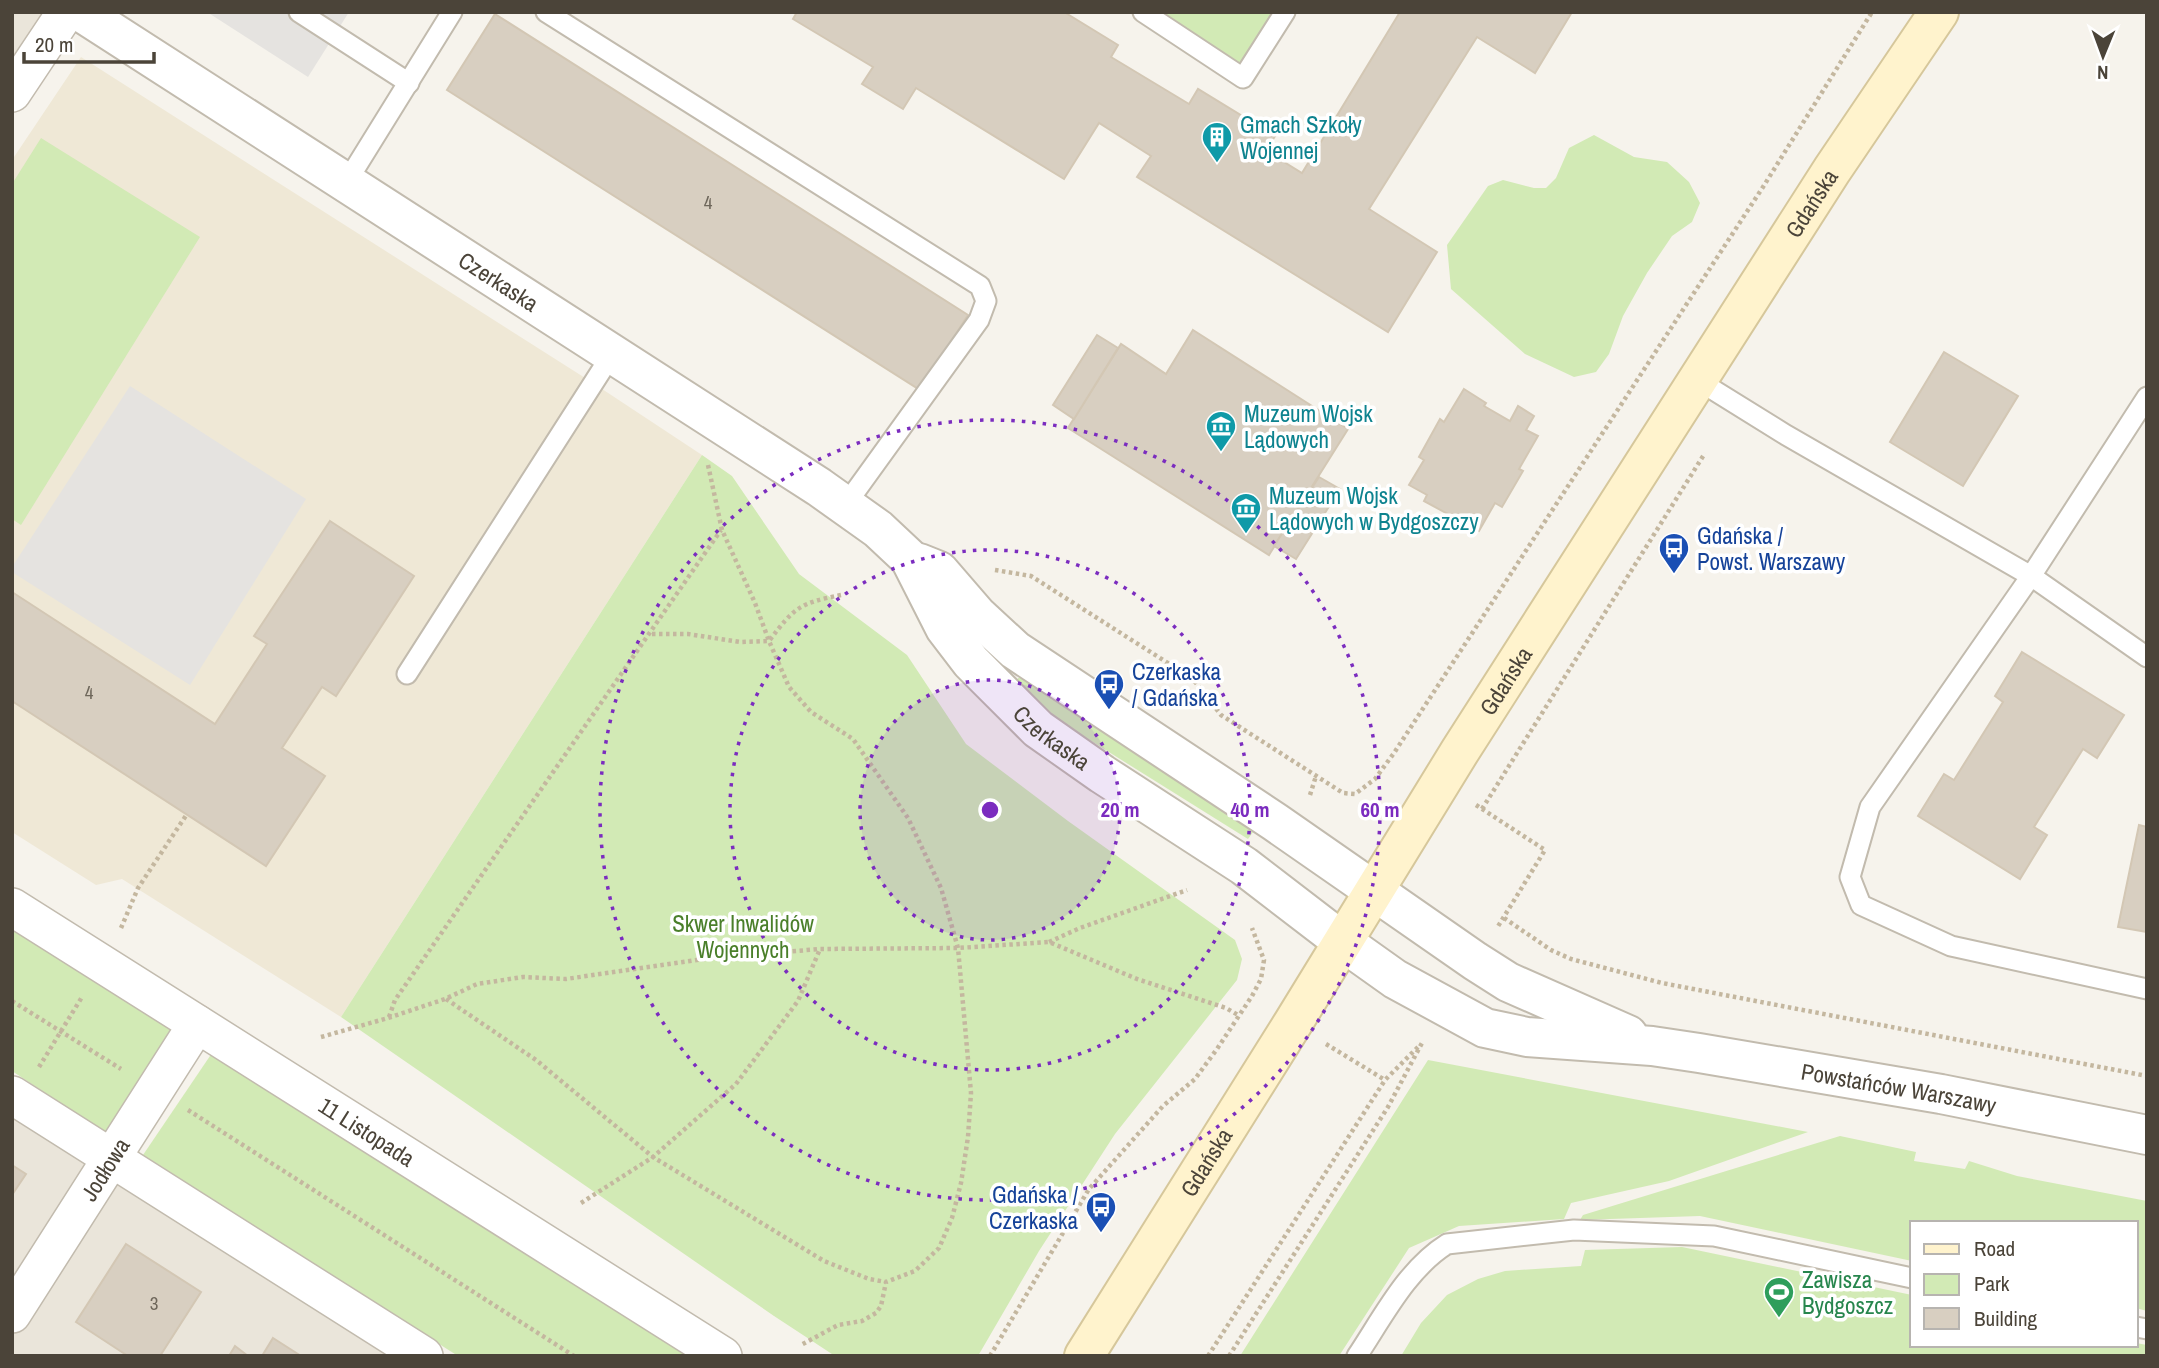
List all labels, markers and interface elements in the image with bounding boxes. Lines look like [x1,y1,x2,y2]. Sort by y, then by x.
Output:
scale bar [24,21,154,65]
north arrow [2068,21,2138,91]
text: 20 m [35,30,73,59]
text: N [2097,60,2109,86]
place label: Gmach Szkoły Wojennej [1240,109,1362,166]
building icon: Gmach Szkoły Wojennej [1200,120,1234,164]
street label: Gdańska [1777,162,1845,243]
house number: 4 [704,189,713,215]
street label: Czerkaska [453,244,545,318]
place label: Muzeum Wojsk Lądowych [1244,398,1373,455]
museum icon: Muzeum Wojsk Lądowych [1204,409,1238,453]
place label: Muzeum Wojsk Lądowych w Bydgoszczy [1269,480,1479,537]
museum icon: Muzeum Wojsk Lądowych w Bydgoszczy [1229,491,1263,535]
place label: Gdańska / Powst. Warszawy [1697,520,1846,577]
bus stop icon: Gdańska / Powst. Warszawy [1657,531,1691,575]
street label: Gdańska [1472,640,1539,721]
place label: Czerkaska / Gdańska [1132,656,1222,713]
bus stop icon: Czerkaska / Gdańska [1092,667,1126,711]
house number: 4 [85,679,94,705]
street label: Czerkaska [1007,698,1097,777]
text: 20 m [1100,795,1140,824]
text: 40 m [1230,795,1270,824]
text: 60 m [1360,795,1400,824]
centre of rings [978,798,1002,822]
park label: Skwer Inwalidów Wojennych [672,908,814,965]
street label: Powstańców Warszawy [1799,1055,2000,1120]
street label: 11 Listopada [313,1089,421,1173]
street label: Gdańska [1173,1121,1239,1202]
street label: Jodłowa [73,1131,136,1207]
place label: Gdańska / Czerkaska [989,1179,1079,1236]
bus stop icon: Gdańska / Czerkaska [1084,1190,1118,1234]
legend [1910,1221,2138,1347]
text: Road [1974,1234,2015,1263]
place label: Zawisza Bydgoszcz [1802,1264,1893,1321]
text: Park [1974,1269,2010,1298]
sports icon: Zawisza Bydgoszcz [1762,1275,1796,1319]
house number: 3 [150,1290,158,1316]
text: Building [1974,1304,2038,1333]

